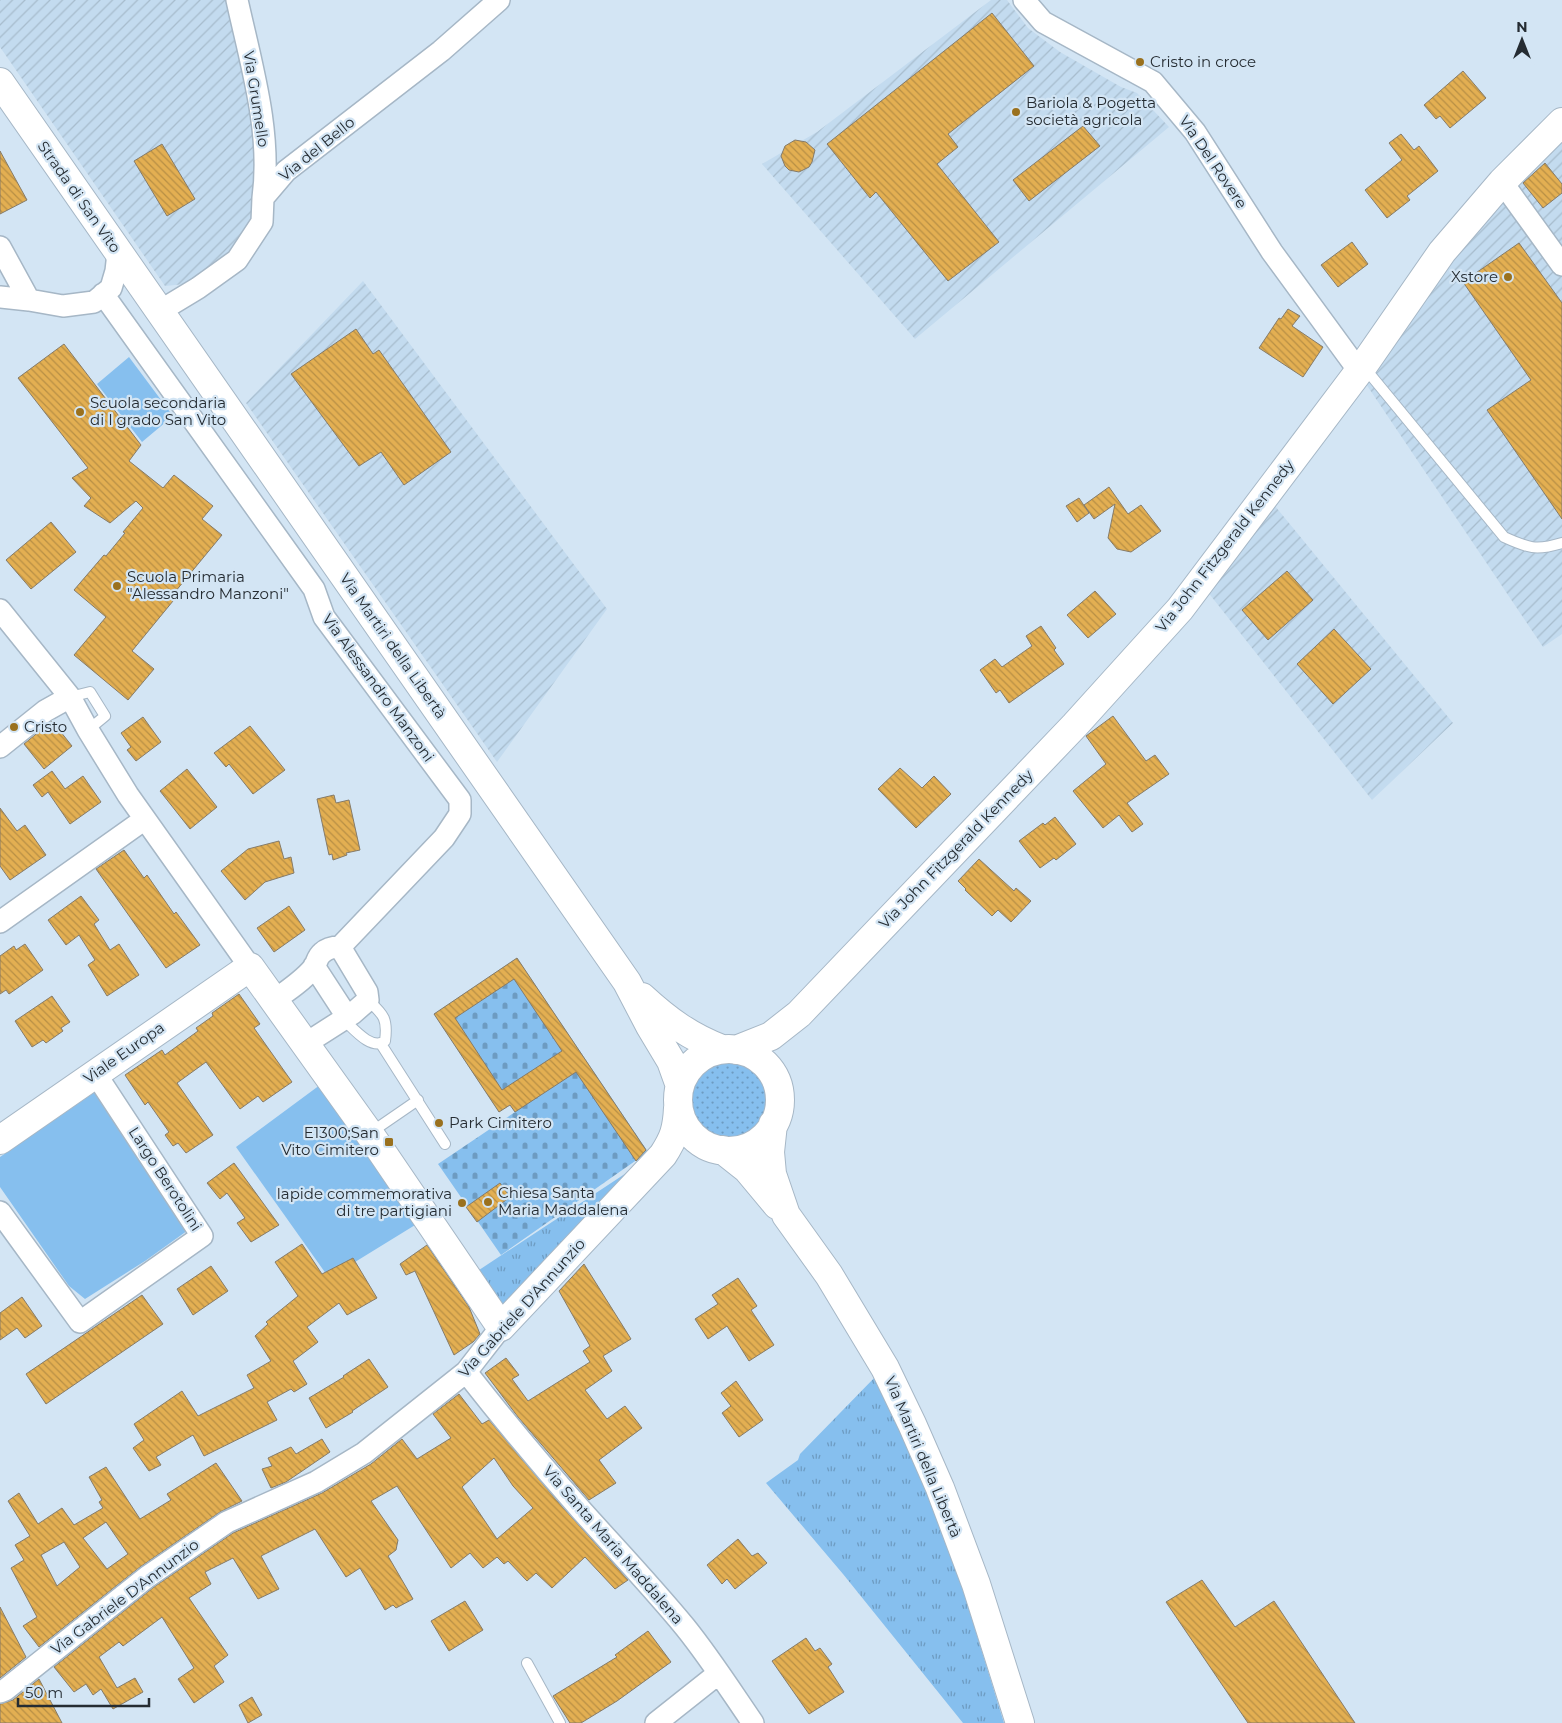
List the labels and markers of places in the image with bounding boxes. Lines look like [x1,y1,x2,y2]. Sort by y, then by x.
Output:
place label: Cristo in croce [1150,52,1256,71]
marker: Cristo in croce [1134,56,1146,68]
place label: Bariola & Pogetta società agricola [1026,93,1156,129]
marker: Bariola & Pogetta società agricola [1010,106,1022,118]
place label: Xstore [1451,267,1498,286]
marker: Xstore [1502,271,1514,283]
place label: Scuola secondaria di I grado San Vito [90,393,226,429]
marker: Scuola secondaria di I grado San Vito [74,406,86,418]
place label: Scuola Primaria "Alessandro Manzoni" [127,567,289,603]
marker: Scuola Primaria "Alessandro Manzoni" [111,580,123,592]
place label: Cristo [24,717,67,736]
marker: Cristo [8,721,20,733]
place label: Park Cimitero [449,1113,552,1132]
marker: Park Cimitero [433,1117,445,1129]
place label: E1300;San Vito Cimitero [281,1123,379,1159]
marker: E1300;San Vito Cimitero [383,1136,395,1148]
place label: Chiesa Santa Maria Maddalena [498,1183,628,1219]
place label: lapide commemorativa di tre partigiani [277,1184,452,1220]
marker: Chiesa Santa Maria Maddalena [482,1196,494,1208]
marker: lapide commemorativa di tre partigiani [456,1197,468,1209]

